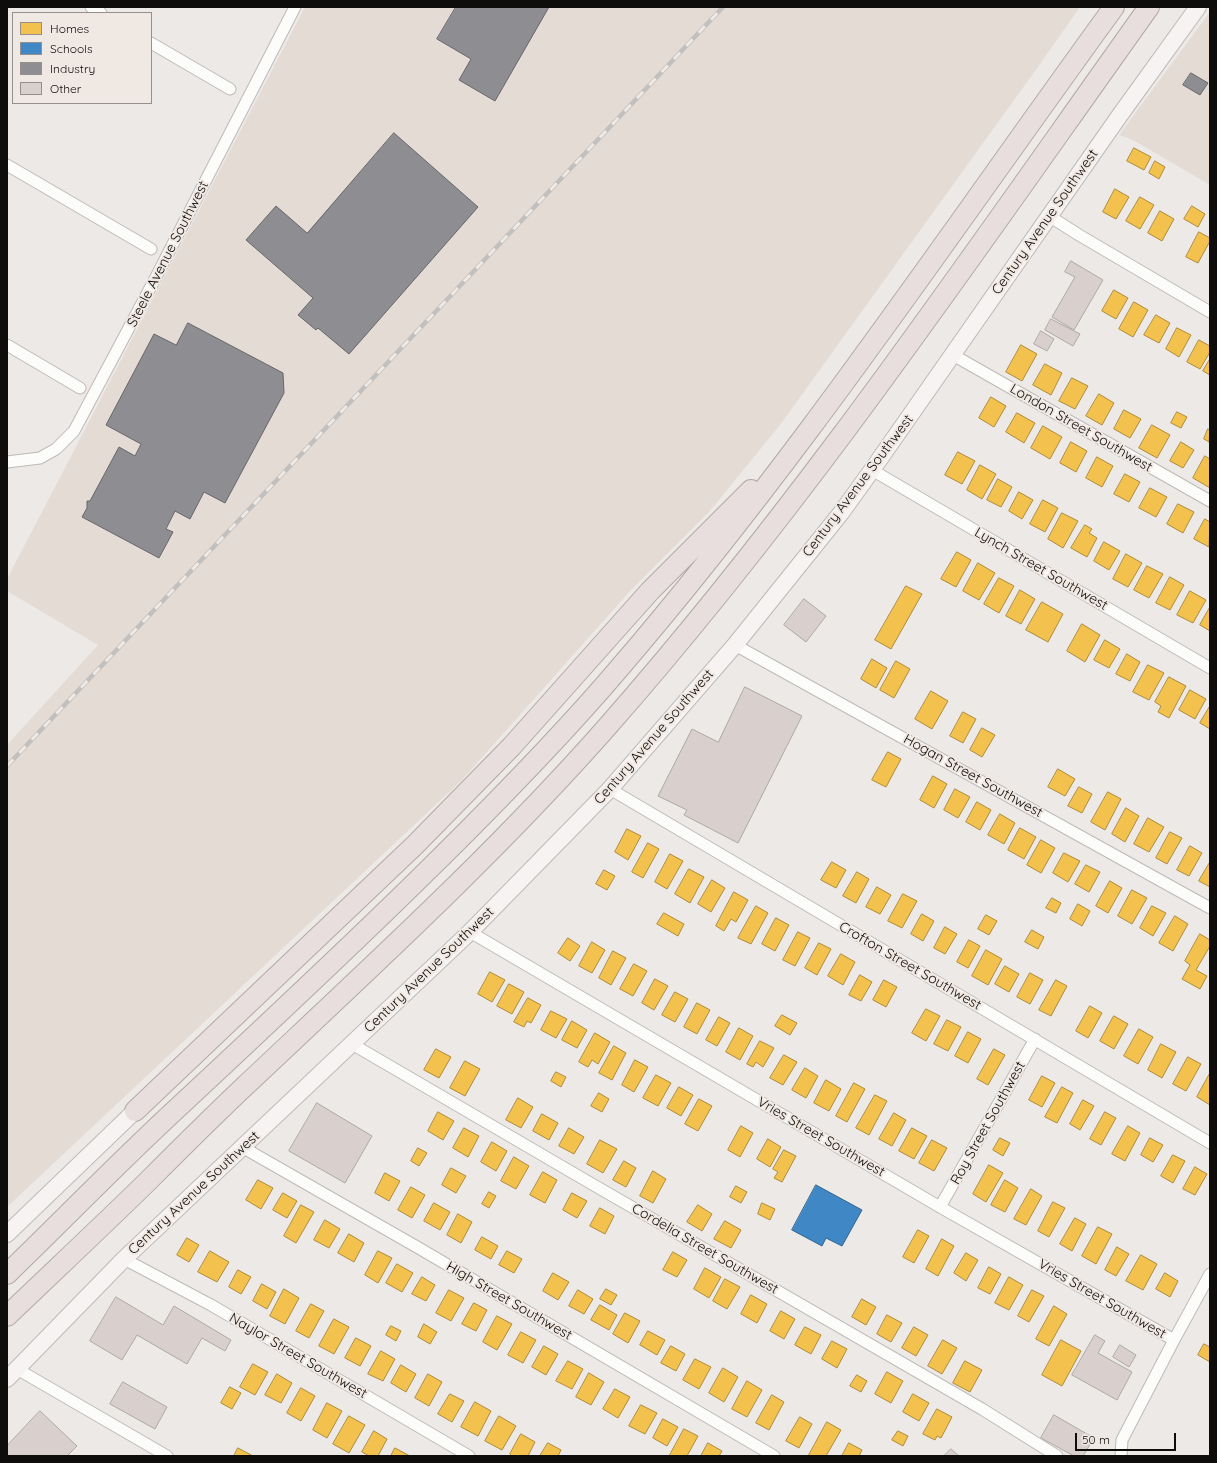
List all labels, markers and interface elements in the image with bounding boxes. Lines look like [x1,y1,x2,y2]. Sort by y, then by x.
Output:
legend [12,12,152,104]
text: Homes [50,21,89,36]
text: Schools [50,41,93,56]
text: Industry [50,61,95,76]
text: Other [50,81,81,96]
street label: Century Avenue Southwest [988,146,1102,298]
street label: Steele Avenue Southwest [124,178,212,330]
street label: London Street Southwest [1007,380,1155,476]
street label: Century Avenue Southwest [799,412,917,560]
street label: Lynch Street Southwest [971,524,1111,614]
street label: Century Avenue Southwest [591,666,717,808]
street label: Hogan Street Southwest [901,731,1045,821]
street label: Century Avenue Southwest [361,904,497,1036]
street label: Crofton Street Southwest [836,918,984,1014]
street label: Roy Street Southwest [947,1058,1029,1188]
street label: Vries Street Southwest [754,1094,888,1180]
street label: Century Avenue Southwest [125,1128,263,1258]
street label: Cordelia Street Southwest [629,1200,781,1298]
street label: Vries Street Southwest [1035,1256,1169,1342]
street label: High Street Southwest [443,1258,575,1344]
street label: Naylor Street Southwest [226,1310,370,1402]
scale bar [1077,1425,1178,1451]
text: 50 m [1082,1432,1110,1447]

